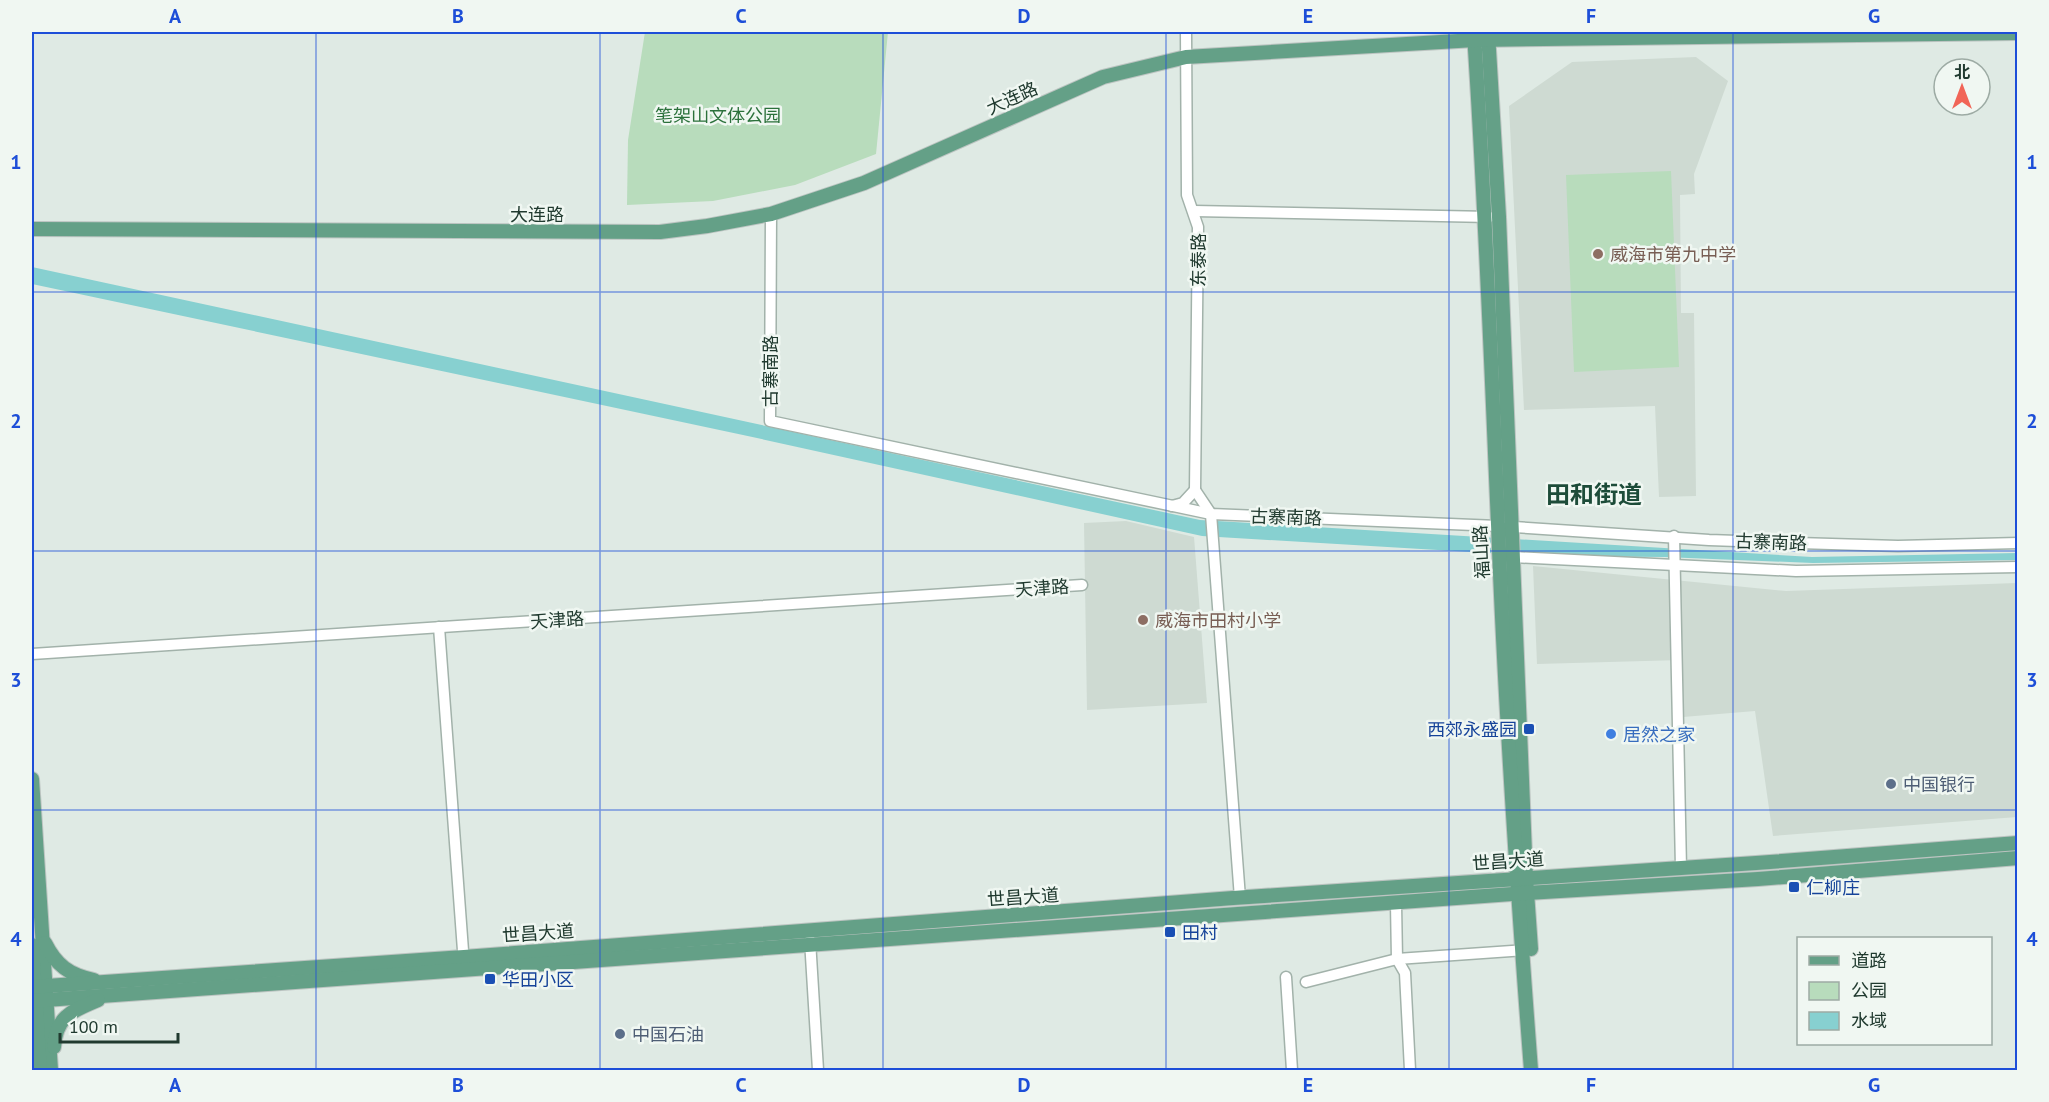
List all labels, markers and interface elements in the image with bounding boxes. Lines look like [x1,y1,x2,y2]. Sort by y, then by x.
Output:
text: A [169,3,182,29]
text: B [452,3,464,29]
text: C [735,3,747,29]
text: D [1018,3,1031,29]
text: E [1303,3,1313,29]
text: F [1586,3,1596,29]
text: G [1868,3,1880,29]
north arrow [1932,57,1992,117]
text: 北 [1954,62,1970,82]
street label: 大连路 [983,77,1041,119]
park label: 笔架山文体公园 [655,104,781,127]
text: 1 [10,149,22,175]
text: 1 [2026,149,2038,175]
street label: 大连路 [510,203,564,226]
street label: 东泰路 [1187,233,1210,287]
place label: 威海市第九中学 [1610,243,1736,266]
marker: 威海市第九中学 [1591,247,1605,261]
street label: 古寨南路 [759,335,782,407]
text: 2 [10,408,22,434]
text: 2 [2026,408,2038,434]
district label: 田和街道 [1546,479,1642,510]
street label: 古寨南路 [1250,504,1322,530]
street label: 福山路 [1468,524,1494,580]
street label: 古寨南路 [1735,529,1807,555]
street label: 天津路 [1014,575,1070,601]
street label: 天津路 [529,607,585,633]
place label: 威海市田村小学 [1155,609,1281,632]
marker: 威海市田村小学 [1136,613,1150,627]
text: 3 [10,667,22,693]
text: 3 [2026,667,2038,693]
place label: 西郊永盛园 [1427,718,1517,741]
marker: 西郊永盛园 [1522,722,1536,736]
place label: 居然之家 [1623,723,1695,746]
marker: 居然之家 [1604,727,1618,741]
place label: 中国银行 [1903,773,1975,796]
marker: 中国银行 [1884,777,1898,791]
street label: 世昌大道 [1471,847,1545,875]
place label: 仁柳庄 [1806,876,1860,899]
marker: 仁柳庄 [1787,880,1801,894]
street label: 世昌大道 [986,883,1060,911]
street label: 世昌大道 [501,919,575,947]
place label: 田村 [1182,921,1218,944]
marker: 田村 [1163,925,1177,939]
text: 4 [10,926,22,952]
text: 4 [2026,926,2038,952]
legend [1797,937,1992,1045]
text: 道路 [1851,949,1887,972]
place label: 华田小区 [502,968,574,991]
marker: 华田小区 [483,972,497,986]
text: 公园 [1851,979,1887,1002]
scale bar [60,1006,178,1044]
text: 水域 [1851,1009,1887,1032]
text: 100 m [69,1015,118,1038]
place label: 中国石油 [632,1023,704,1046]
marker: 中国石油 [613,1027,627,1041]
text: A [169,1072,182,1098]
text: B [452,1072,464,1098]
text: C [735,1072,747,1098]
text: D [1018,1072,1031,1098]
text: E [1303,1072,1313,1098]
text: F [1586,1072,1596,1098]
text: G [1868,1072,1880,1098]

